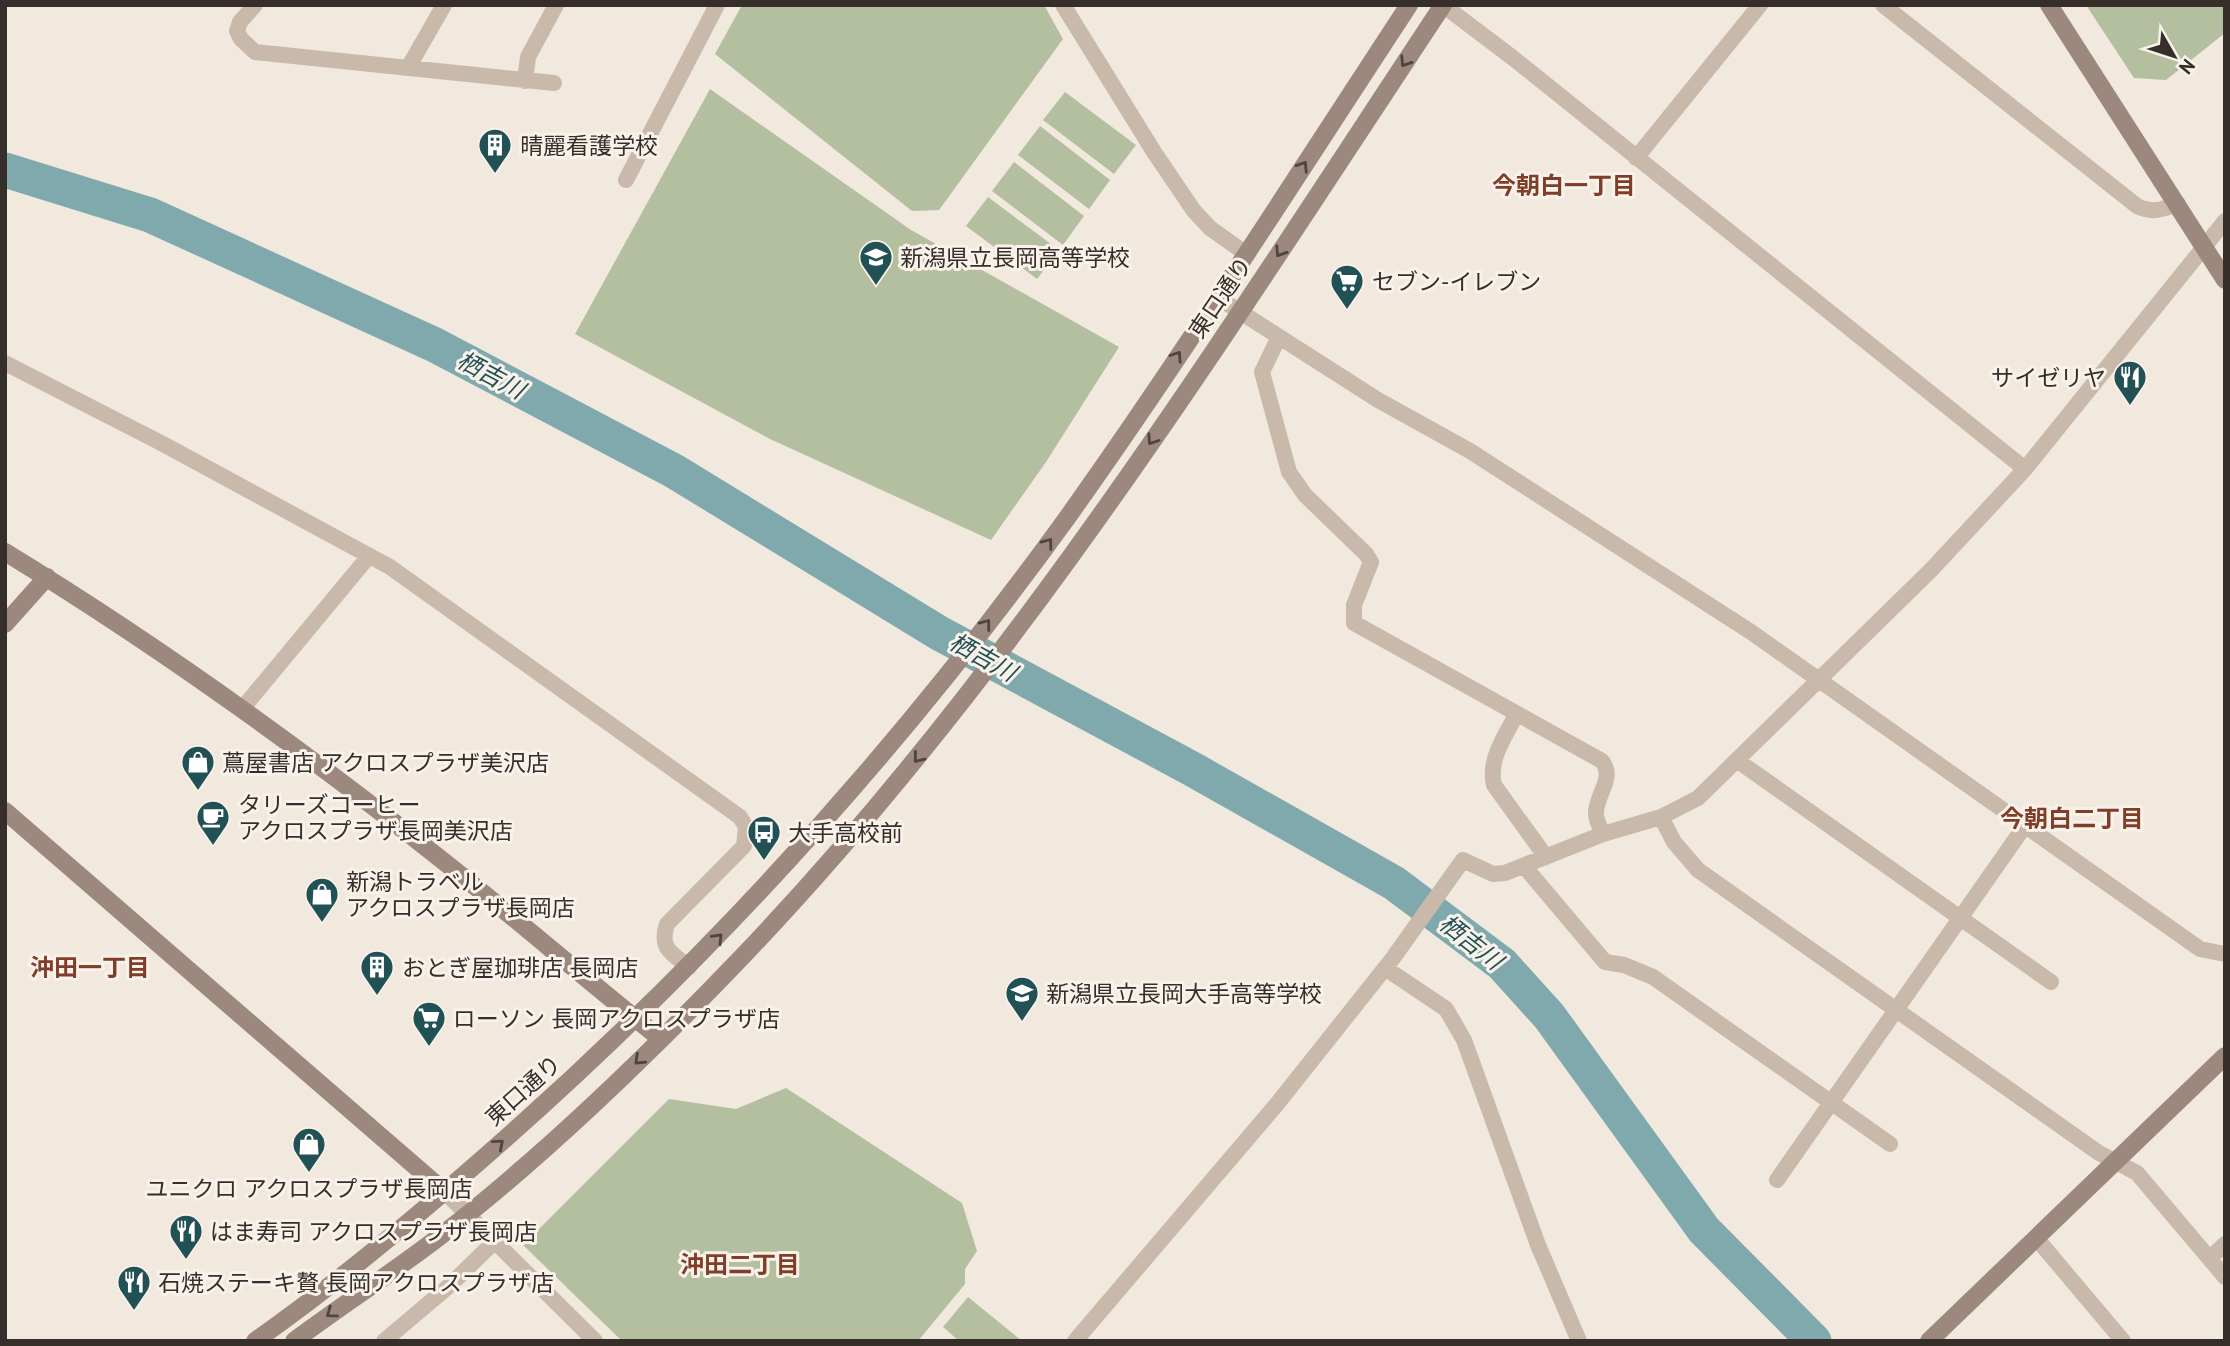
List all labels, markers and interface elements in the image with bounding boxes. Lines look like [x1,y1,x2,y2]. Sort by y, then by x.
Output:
north arrow [2139,21,2209,91]
one-way arrow [1401,54,1414,67]
text: N [2174,54,2200,79]
building icon: 晴麗看護学校 [476,126,514,175]
place label: 晴麗看護学校 [520,131,658,160]
one-way arrow [1295,161,1307,174]
district label: 今朝白一丁目 [1492,170,1636,201]
school or university icon: 新潟県立長岡高等学校 [857,238,895,287]
place label: 新潟県立長岡高等学校 [900,243,1130,272]
one-way arrow [1276,244,1288,257]
street label: 東口通り [1182,251,1258,343]
supermarket icon: セブン-イレブン [1328,262,1366,311]
place label: セブン-イレブン [1372,267,1541,296]
water label: 栖吉川 [452,344,533,407]
one-way arrow [1169,350,1182,363]
restaurant icon: サイゼリヤ [2111,358,2149,407]
place label: サイゼリヤ [1991,363,2106,392]
one-way arrow [1148,432,1160,445]
one-way arrow [1040,538,1052,551]
one-way arrow [978,620,991,632]
water label: 栖吉川 [944,626,1025,689]
shop icon: 蔦屋書店 アクロスプラザ美沢店 [179,743,217,792]
place label: 蔦屋書店 アクロスプラザ美沢店 [222,748,549,777]
one-way arrow [913,751,926,763]
place label: タリーズコーヒー アクロスプラザ長岡美沢店 [238,790,513,845]
cafe icon: タリーズコーヒー アクロスプラザ長岡美沢店 [194,798,232,847]
district label: 今朝白二丁目 [2000,803,2144,834]
bus stop icon: 大手高校前 [745,813,783,862]
place label: 大手高校前 [788,818,903,847]
place label: 新潟トラベル アクロスプラザ長岡店 [346,867,575,922]
shop icon: 新潟トラベル アクロスプラザ長岡店 [303,875,341,924]
water label: 栖吉川 [1433,908,1511,978]
one-way arrow [709,933,722,946]
building icon: おとぎ屋珈琲店 長岡店 [358,948,396,997]
district label: 沖田一丁目 [30,952,150,983]
place label: おとぎ屋珈琲店 長岡店 [402,953,638,982]
school or university icon: 新潟県立長岡大手高等学校 [1003,974,1041,1023]
place label: 新潟県立長岡大手高等学校 [1046,979,1322,1008]
supermarket icon: ローソン 長岡アクロスプラザ店 [410,999,448,1048]
place label: ローソン 長岡アクロスプラザ店 [453,1004,780,1033]
street label: 東口通り [479,1048,567,1132]
one-way arrow [634,1051,647,1064]
shop icon: ユニクロ アクロスプラザ長岡店 [290,1125,328,1174]
one-way arrow [491,1140,504,1153]
place label: ユニクロ アクロスプラザ長岡店 [146,1174,473,1203]
restaurant icon: はま寿司 アクロスプラザ長岡店 [167,1212,205,1261]
place label: はま寿司 アクロスプラザ長岡店 [210,1217,537,1246]
district label: 沖田二丁目 [680,1249,800,1280]
restaurant icon: 石焼ステーキ贅 長岡アクロスプラザ店 [115,1263,153,1312]
place label: 石焼ステーキ贅 長岡アクロスプラザ店 [158,1268,554,1297]
one-way arrow [326,1305,339,1317]

